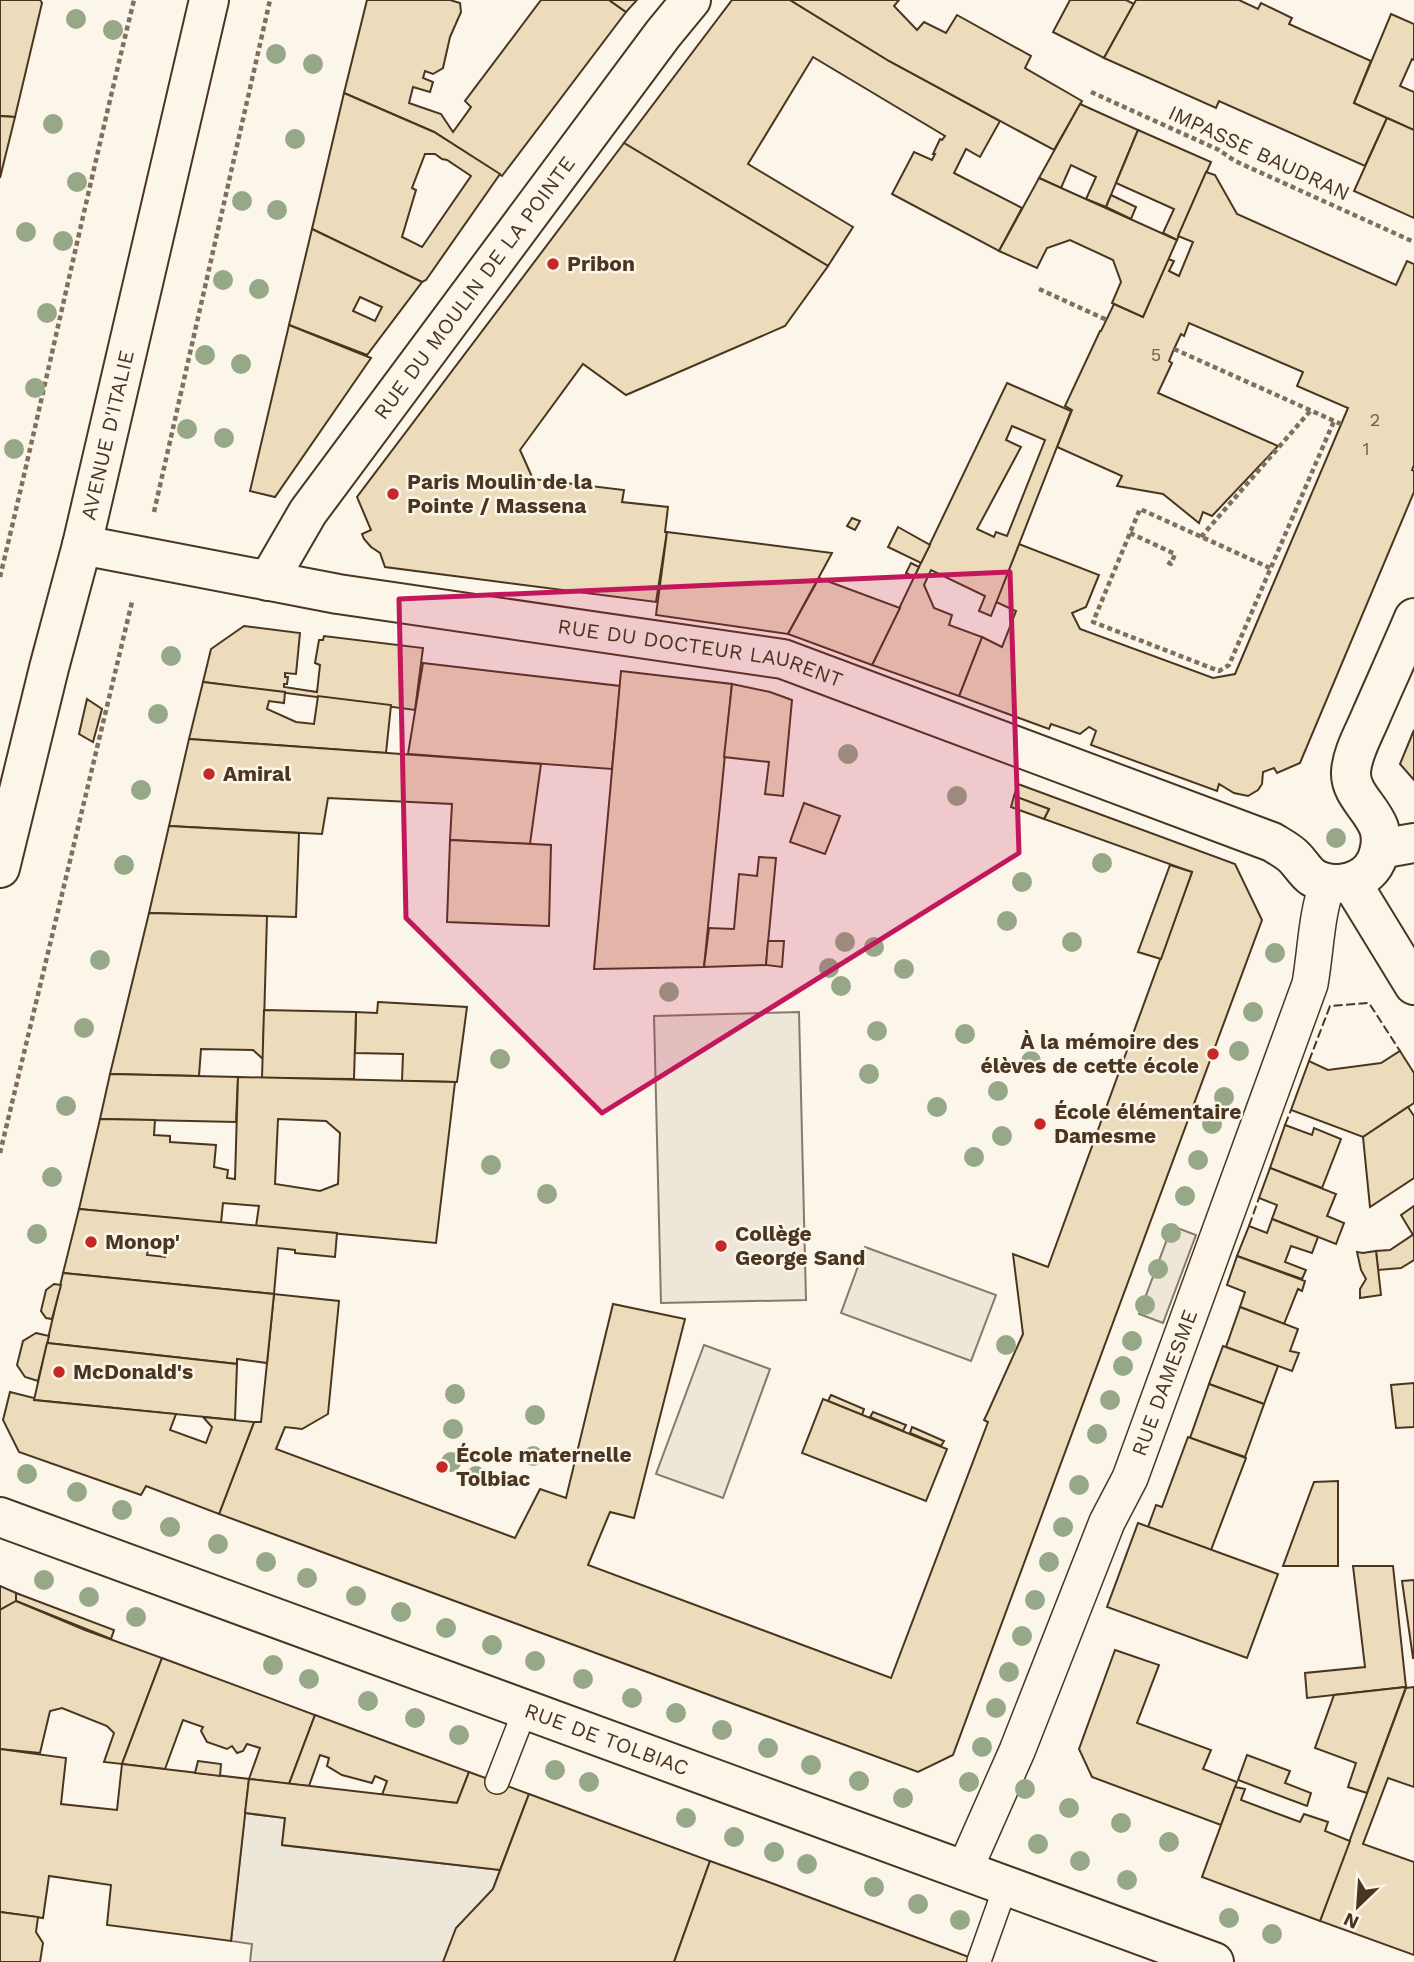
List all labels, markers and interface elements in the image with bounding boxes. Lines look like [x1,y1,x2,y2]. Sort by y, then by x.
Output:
street label: IMPASSE BAUDRAN [1165,100,1354,206]
street label: RUE DU MOULIN DE LA POINTE [368,151,580,424]
place label: Pribon [567,251,635,276]
marker: Pribon [545,256,561,272]
house number: 5 [1151,344,1161,365]
street label: AVENUE D'ITALIE [75,348,139,522]
house number: 2 [1370,409,1380,430]
house number: 1 [1362,438,1370,459]
place label: Paris Moulin de la Pointe / Massena [407,469,594,518]
marker: Paris Moulin de la Pointe / Massena [385,486,401,502]
street label: RUE DU DOCTEUR LAURENT [556,613,847,692]
place label: Amiral [223,761,291,786]
marker: Amiral [201,766,217,782]
place label: À la mémoire des élèves de cette école [981,1029,1199,1078]
marker: À la mémoire des élèves de cette école [1205,1046,1221,1062]
place label: École élémentaire Damesme [1054,1099,1241,1148]
marker: École élémentaire Damesme [1032,1116,1048,1132]
place label: Collège George Sand [735,1221,865,1270]
place label: Monop' [105,1229,180,1254]
marker: Monop' [83,1234,99,1250]
marker: Collège George Sand [713,1238,729,1254]
street label: RUE DAMESME [1126,1306,1202,1460]
place label: McDonald's [73,1359,193,1384]
marker: McDonald's [51,1364,67,1380]
place label: École maternelle Tolbiac [456,1442,632,1491]
marker: École maternelle Tolbiac [434,1459,450,1475]
street label: RUE DE TOLBIAC [521,1697,692,1780]
north arrow [1323,1871,1393,1941]
text: N [1340,1908,1362,1934]

